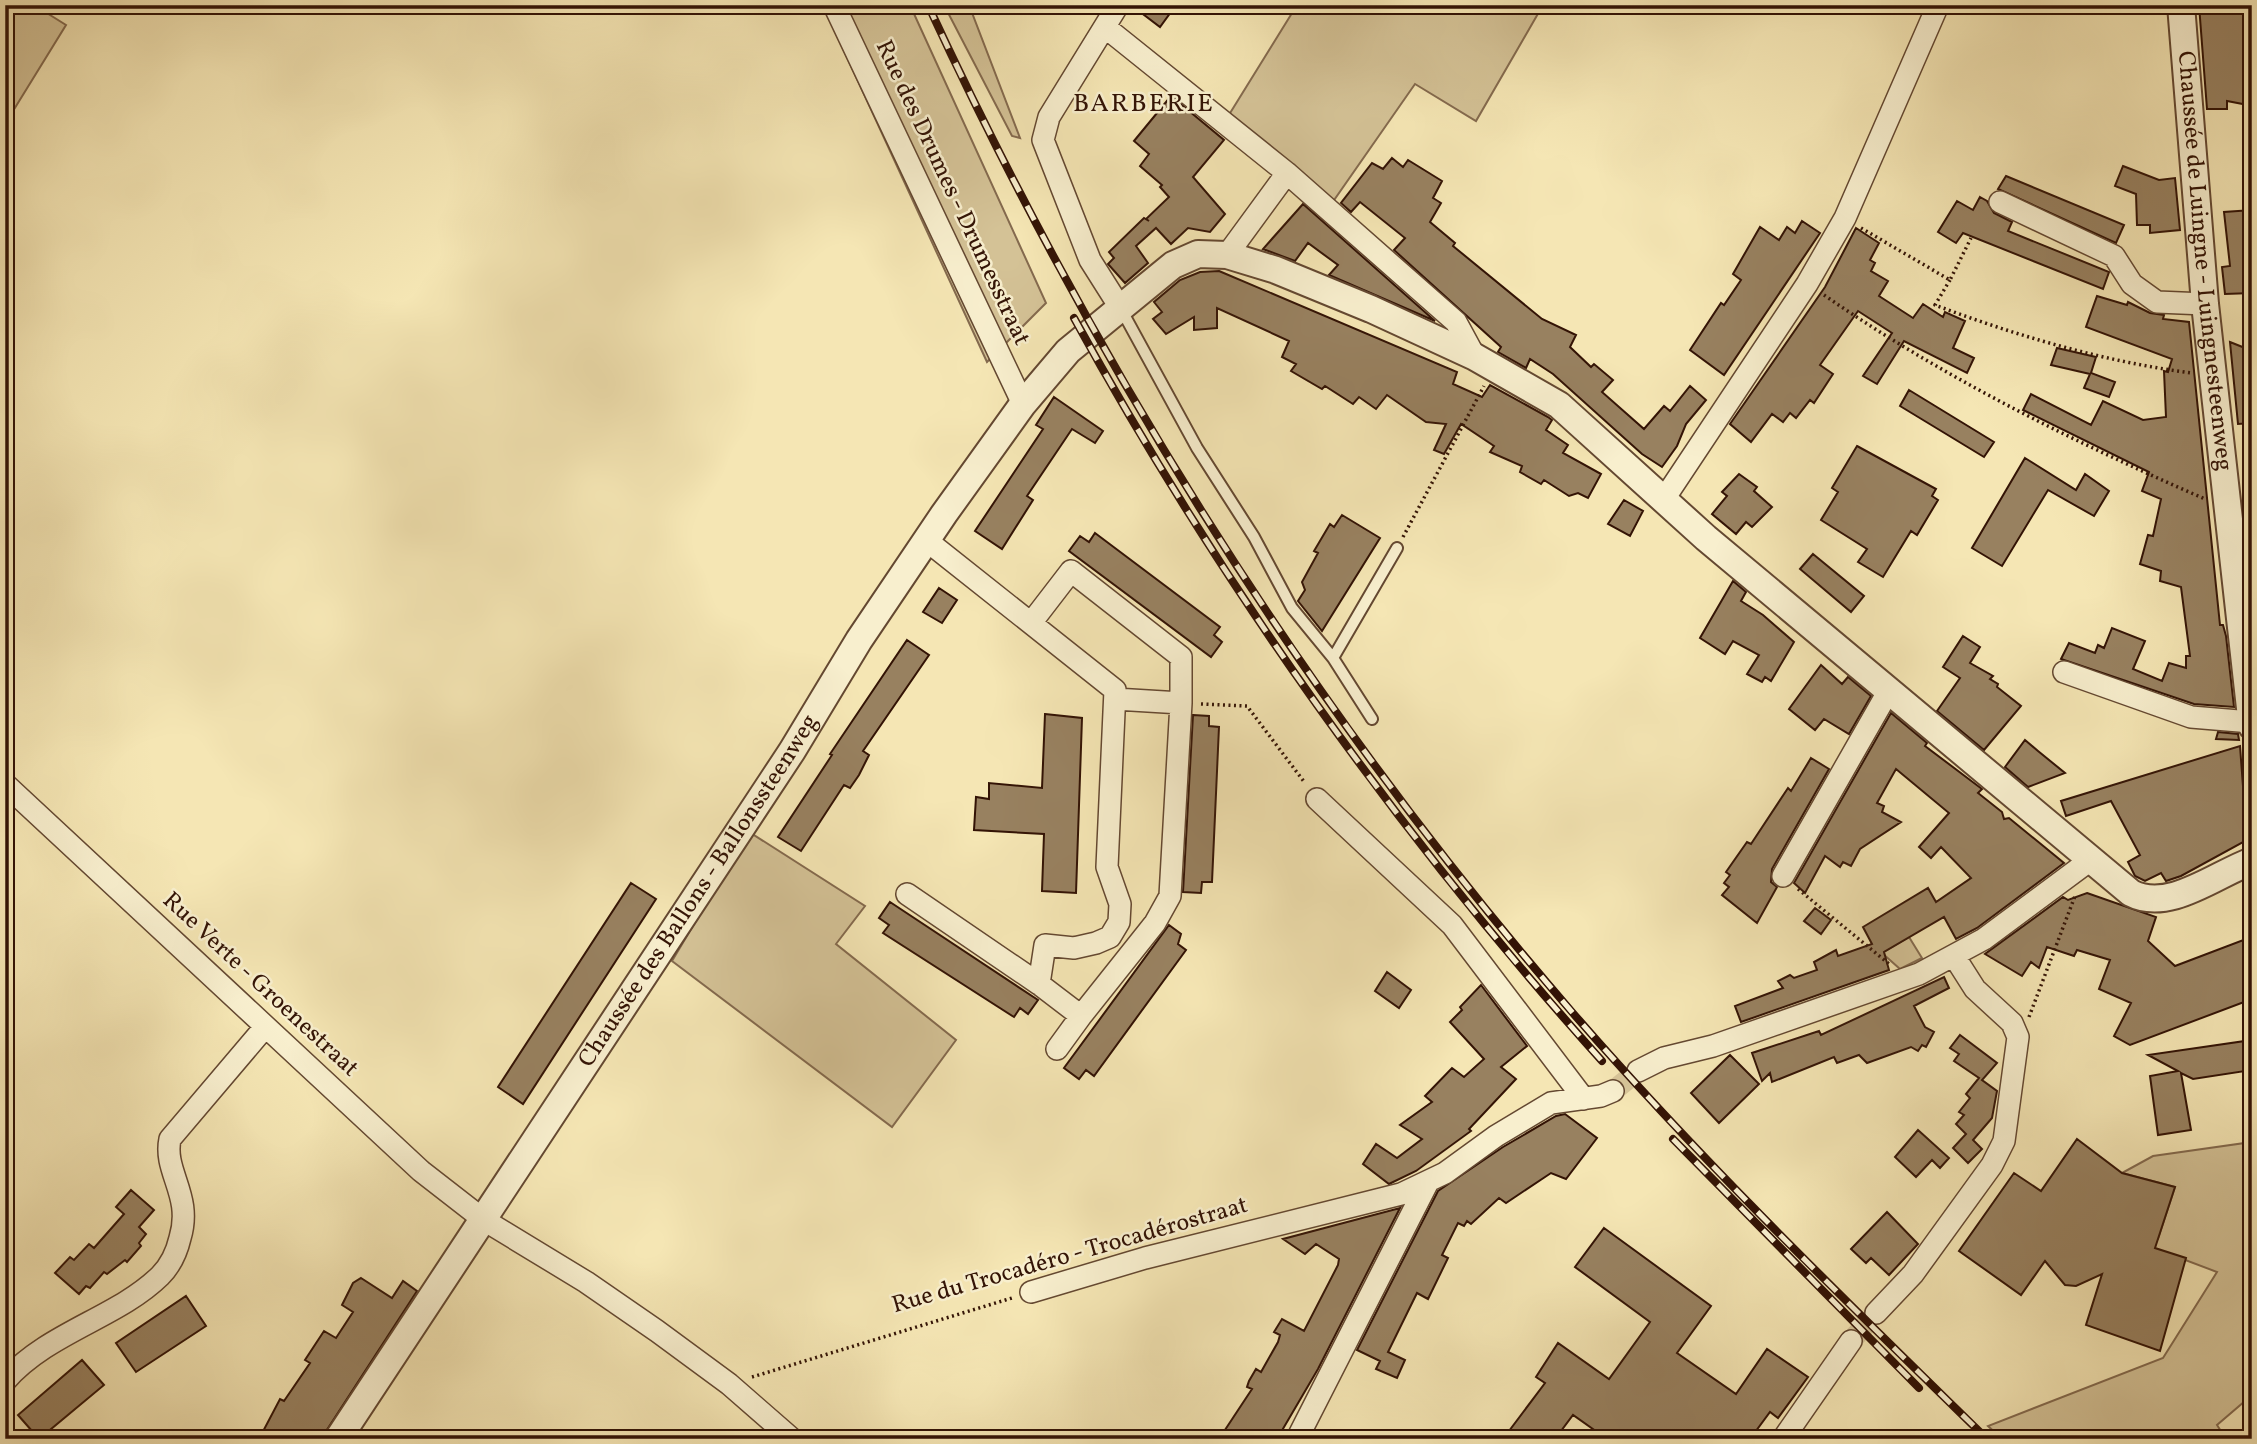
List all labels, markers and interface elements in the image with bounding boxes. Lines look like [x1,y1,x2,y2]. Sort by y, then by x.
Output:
street label: Rue des Drumes - Drumesstraat [866,35,1038,351]
street label: Chaussée de Luingne - Luingnesteenweg [2168,50,2240,473]
district label: BARBERIE [1073,86,1215,122]
street label: Chaussée des Ballons - Ballonssteenweg [570,708,827,1075]
street label: Rue Verte - Groenestraat [154,885,366,1085]
street label: Rue du Trocadéro - Trocadérostraat [888,1189,1252,1323]

